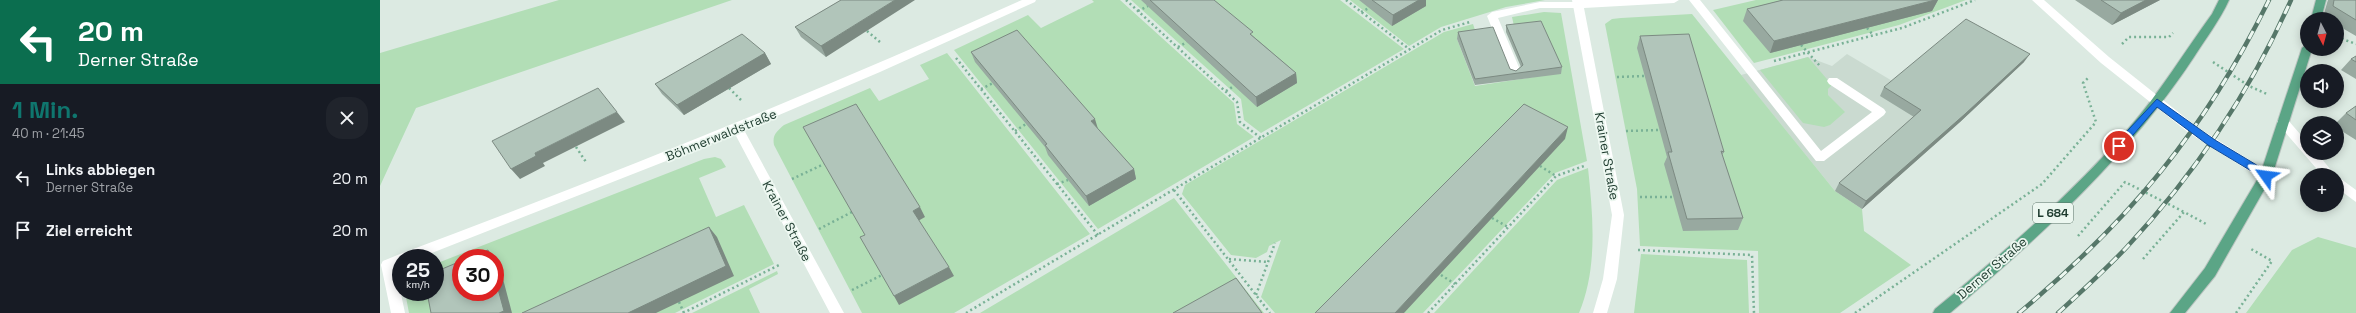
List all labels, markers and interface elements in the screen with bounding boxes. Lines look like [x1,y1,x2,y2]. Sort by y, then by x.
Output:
north arrow [2300,12,2344,56]
map controls [2300,12,2344,212]
text: 20 m [78,13,144,49]
icon: left [12,16,64,68]
text: Derner Straße [78,48,199,71]
button: sound [2300,64,2344,108]
text: 1 Min. [12,94,78,125]
button: close [326,97,368,139]
street label: Böhmerwaldstraße [663,105,779,165]
street label: Krainer Straße [1591,111,1623,201]
button: layers [2300,116,2344,160]
text: 40 m · 21:45 [12,125,85,142]
pin [2102,129,2136,163]
icon: arrive [2108,135,2130,157]
position arrow [2245,155,2287,197]
text: Links abbiegen [46,160,155,179]
icon: left [12,167,34,189]
button: + [2300,168,2344,212]
text: 20 m [333,169,368,188]
street label: Krainer Straße [759,178,815,264]
text: Derner Straße [46,179,133,196]
road number: L 684 [2033,203,2073,223]
icon: arrive [12,219,34,241]
text: Ziel erreicht [46,221,133,240]
text: 20 m [333,221,368,240]
street label: Derner Straße [1954,233,2030,303]
speed limit sign: 30 [452,249,504,301]
text: 25 [406,257,430,283]
text: km/h [406,278,430,291]

